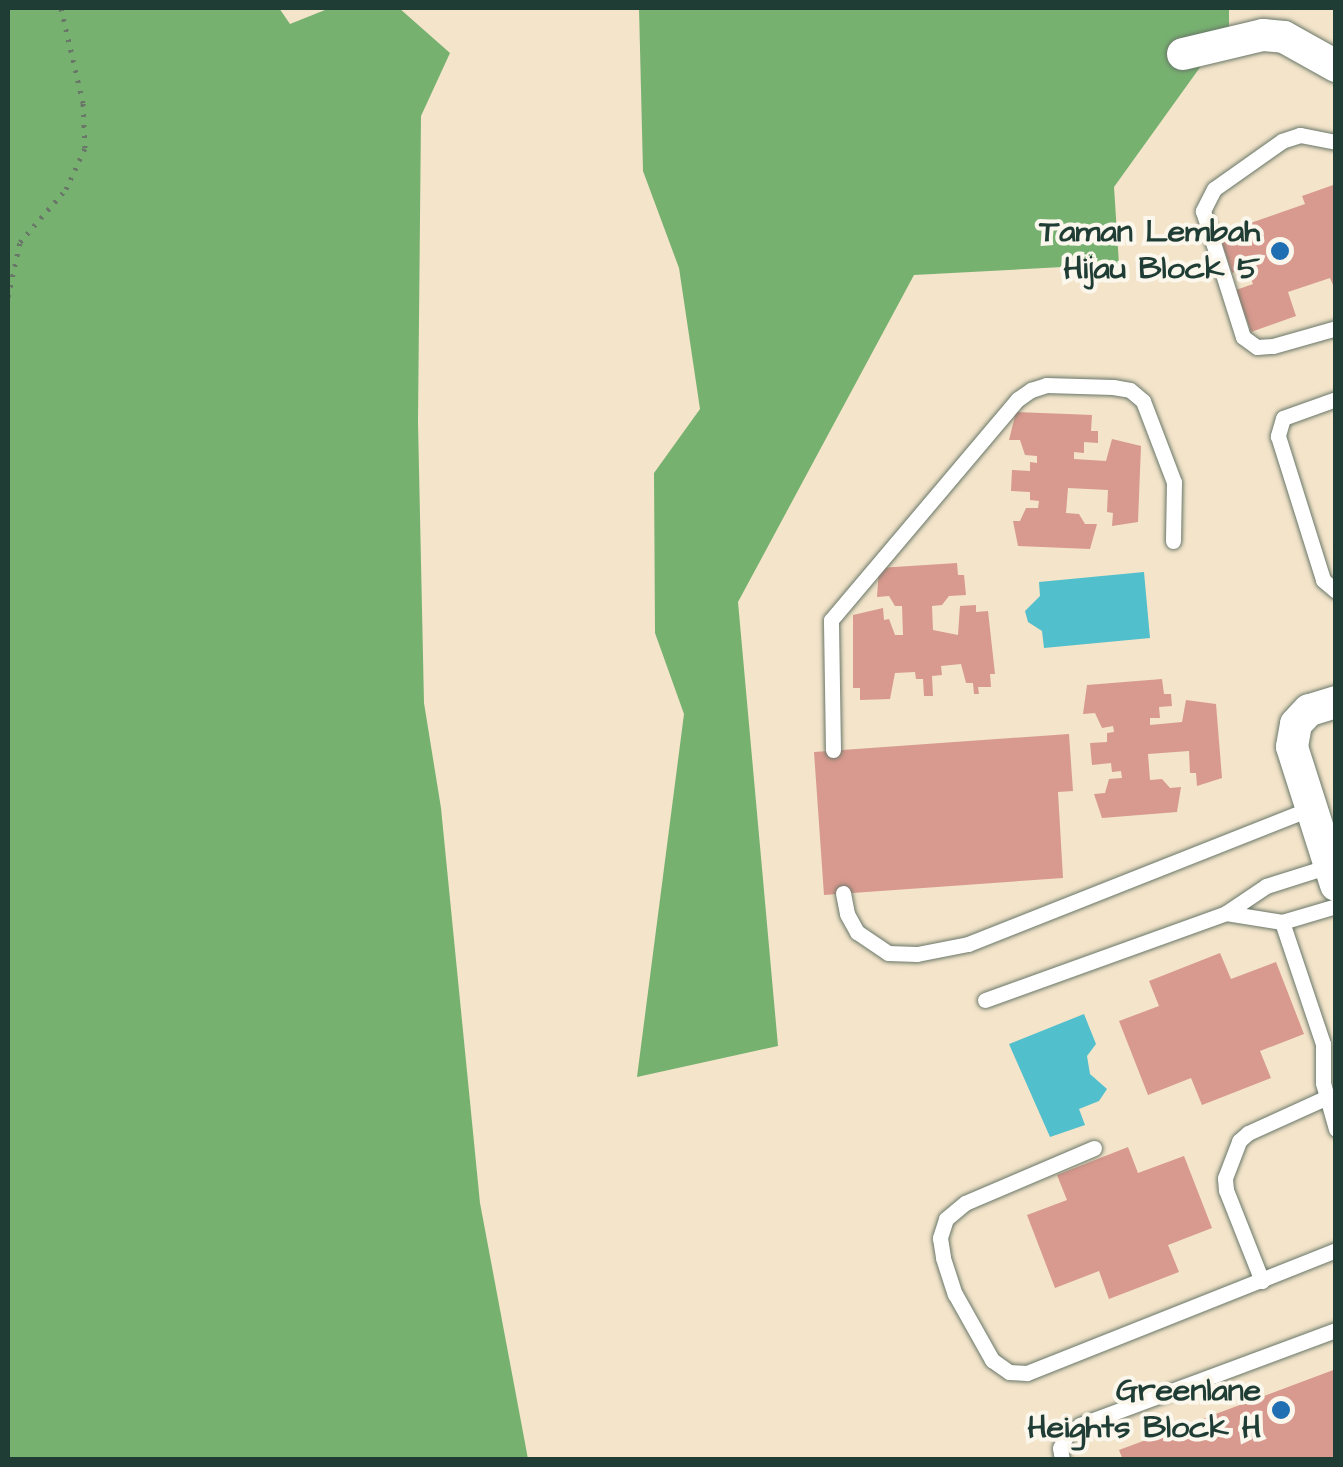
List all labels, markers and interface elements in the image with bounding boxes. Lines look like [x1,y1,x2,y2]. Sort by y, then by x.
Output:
place label: Taman Lembah Hijau Block 5 [1039,214,1260,289]
marker: Taman Lembah Hijau Block 5 [1269,240,1291,262]
place label: Greenlane Heights Block H [1027,1373,1261,1448]
marker: Greenlane Heights Block H [1270,1399,1292,1421]

